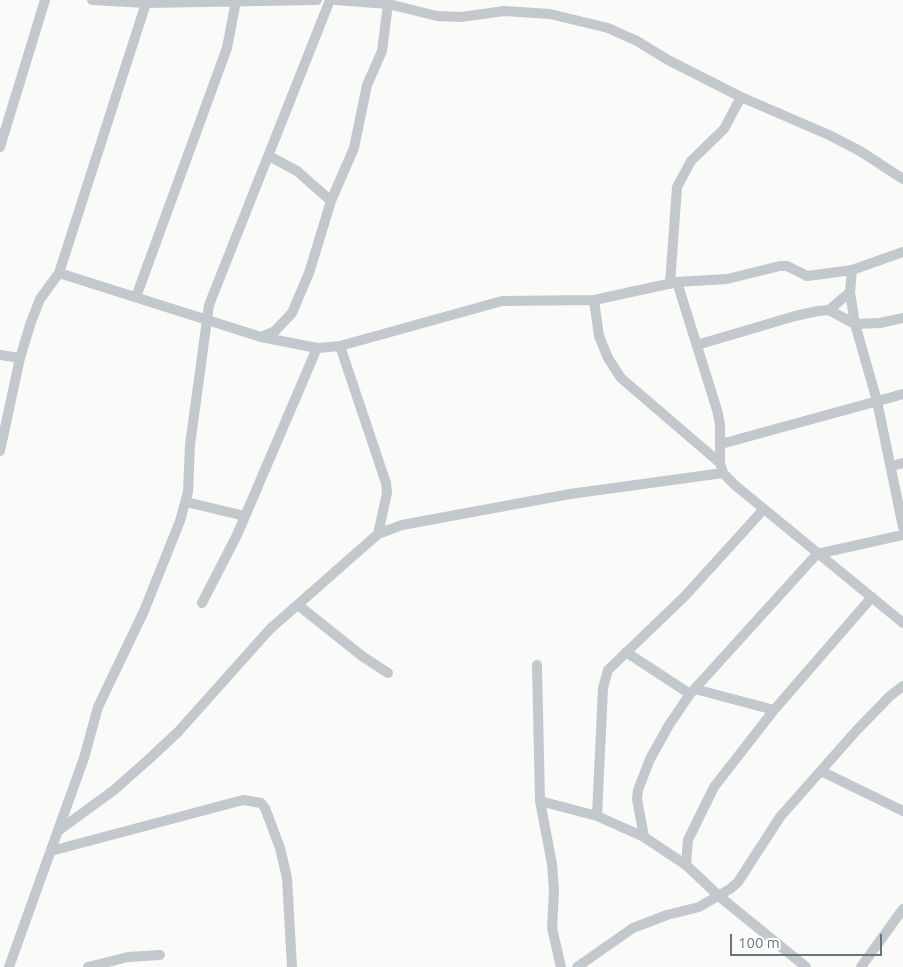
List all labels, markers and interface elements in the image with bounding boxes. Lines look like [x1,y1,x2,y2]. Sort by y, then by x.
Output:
scale bar [733,924,886,956]
text: 100 m [738,934,780,951]

